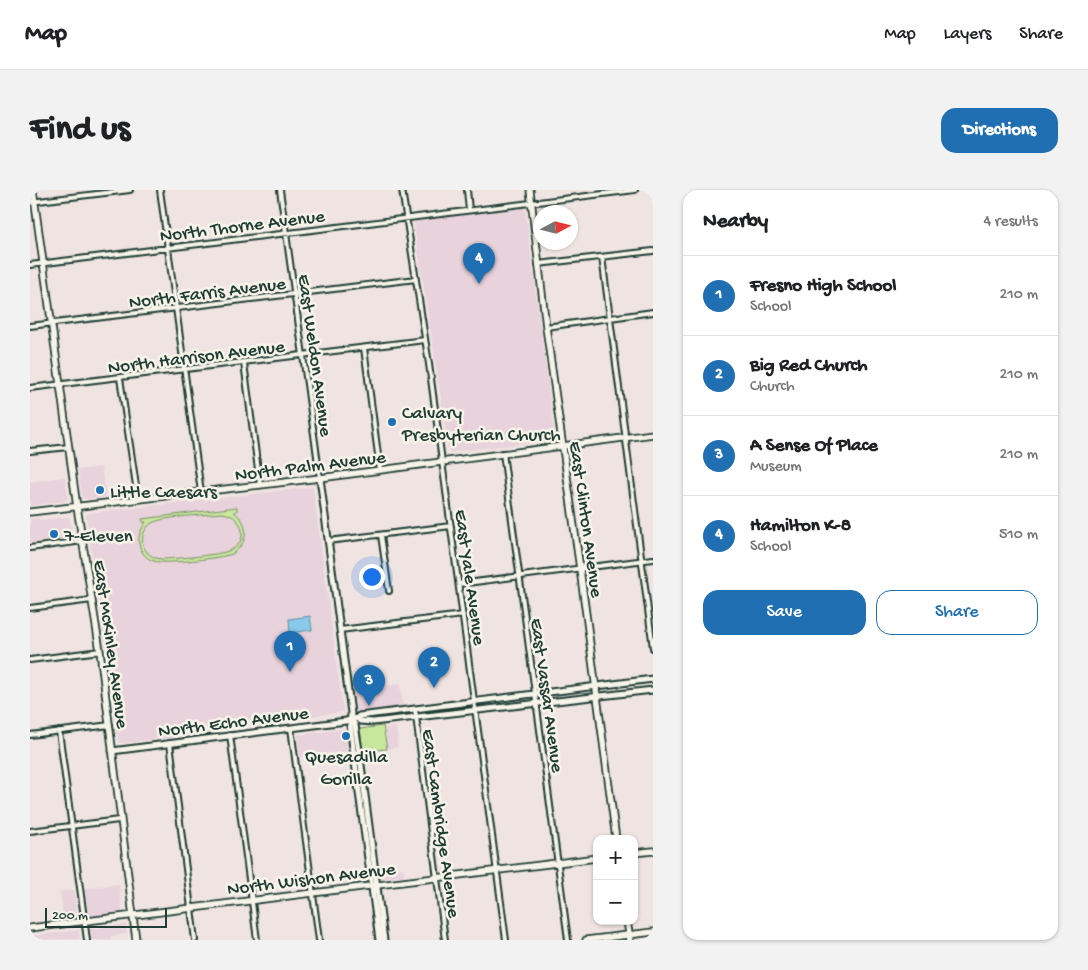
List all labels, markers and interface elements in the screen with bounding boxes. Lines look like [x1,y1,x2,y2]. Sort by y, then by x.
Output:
text: Map [25,20,67,49]
text: Map [884,24,916,45]
text: Layers [944,24,991,45]
text: Share [1019,24,1063,45]
button: Directions [941,108,1058,153]
text: Find us [30,110,130,151]
north arrow [533,205,578,250]
street label: North Thorne Avenue [159,206,326,249]
text: Nearby [703,210,768,235]
text: 4 results [983,213,1038,232]
pin: 4 [463,243,495,284]
street label: North Farris Avenue [128,273,287,316]
street label: East Weldon Avenue [291,273,336,438]
text: Fresno High School [750,275,897,298]
text: 1 [716,286,722,305]
text: 210 m [999,286,1038,305]
text: School [750,298,792,317]
street label: North Harrison Avenue [107,336,286,381]
text: Big Red Church [750,355,867,378]
text: 2 [715,366,723,385]
text: 210 m [999,366,1038,385]
text: Church [750,378,794,397]
place label: Calvary Presbyterian Church [401,403,561,448]
marker: Calvary Presbyterian Church [386,416,398,428]
text: A Sense Of Place [750,435,878,458]
street label: East Clinton Avenue [562,440,607,599]
text: 3 [715,446,723,465]
text: 210 m [999,446,1038,465]
street label: North Palm Avenue [234,447,387,488]
text: Museum [750,458,802,477]
place label: Little Caesars [110,482,218,505]
marker: Little Caesars [94,484,106,496]
street label: East Yale Avenue [448,508,489,647]
text: Hamilton K-8 [750,515,851,538]
place label: 7-Eleven [63,526,133,549]
text: 4 [715,526,723,545]
text: 510 m [999,526,1038,545]
marker: 7-Eleven [48,528,60,540]
text: School [750,538,792,557]
street label: East McKinley Avenue [86,559,133,730]
your location [359,564,385,590]
button: Save [703,590,866,635]
button: Share [876,590,1038,635]
street label: East Vassar Avenue [523,617,568,774]
pin: 1 [274,631,306,672]
pin: 2 [418,647,450,688]
pin: 3 [353,665,385,706]
street label: North Echo Avenue [157,703,310,744]
street label: East Cambridge Avenue [415,728,464,919]
marker: Quesadilla Gorilla [340,730,352,742]
place label: Quesadilla Gorilla [304,747,389,792]
map controls [593,835,638,925]
button: + [593,835,638,880]
street label: North Wishon Avenue [226,859,397,902]
button: − [593,880,638,925]
scale bar [45,905,168,928]
text: 200 m [52,908,88,925]

